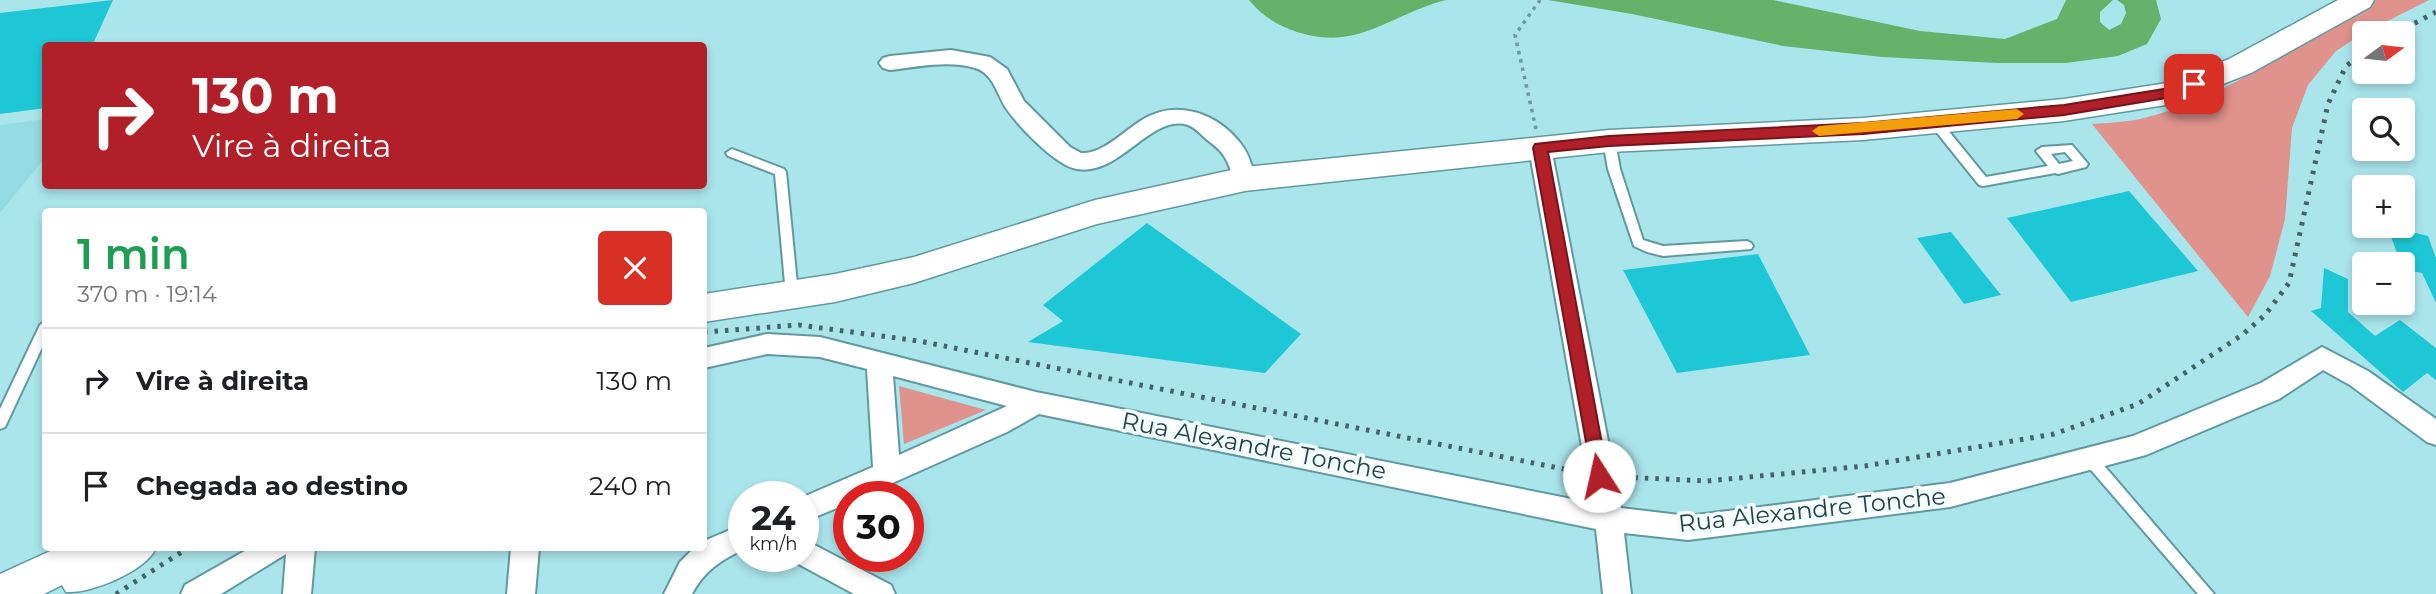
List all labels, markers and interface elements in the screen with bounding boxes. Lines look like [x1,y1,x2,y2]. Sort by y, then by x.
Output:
north arrow [2352,21,2415,84]
map controls [2352,21,2415,315]
pin [2164,54,2224,114]
icon: arrive [2175,65,2213,103]
text: 130 m [192,66,339,125]
icon: right [77,70,168,161]
button: search [2352,98,2415,161]
text: Vire à direita [192,126,391,165]
button: + [2352,175,2415,238]
text: 1 min [77,228,190,280]
button: close [598,231,672,305]
button: − [2352,252,2415,315]
text: 370 m · 19:14 [77,280,217,308]
icon: right [77,362,115,400]
text: Vire à direita [136,365,309,397]
text: 130 m [596,365,672,397]
street label: Rua Alexandre Tonche [1119,406,1389,485]
position arrow [1562,439,1636,513]
icon: arrive [77,467,115,505]
text: Chegada ao destino [136,470,408,502]
text: 240 m [589,470,672,502]
speed limit sign: 30 [833,481,924,572]
street label: Rua Alexandre Tonche [1677,481,1947,538]
text: 24 [751,496,796,539]
text: km/h [749,533,798,555]

